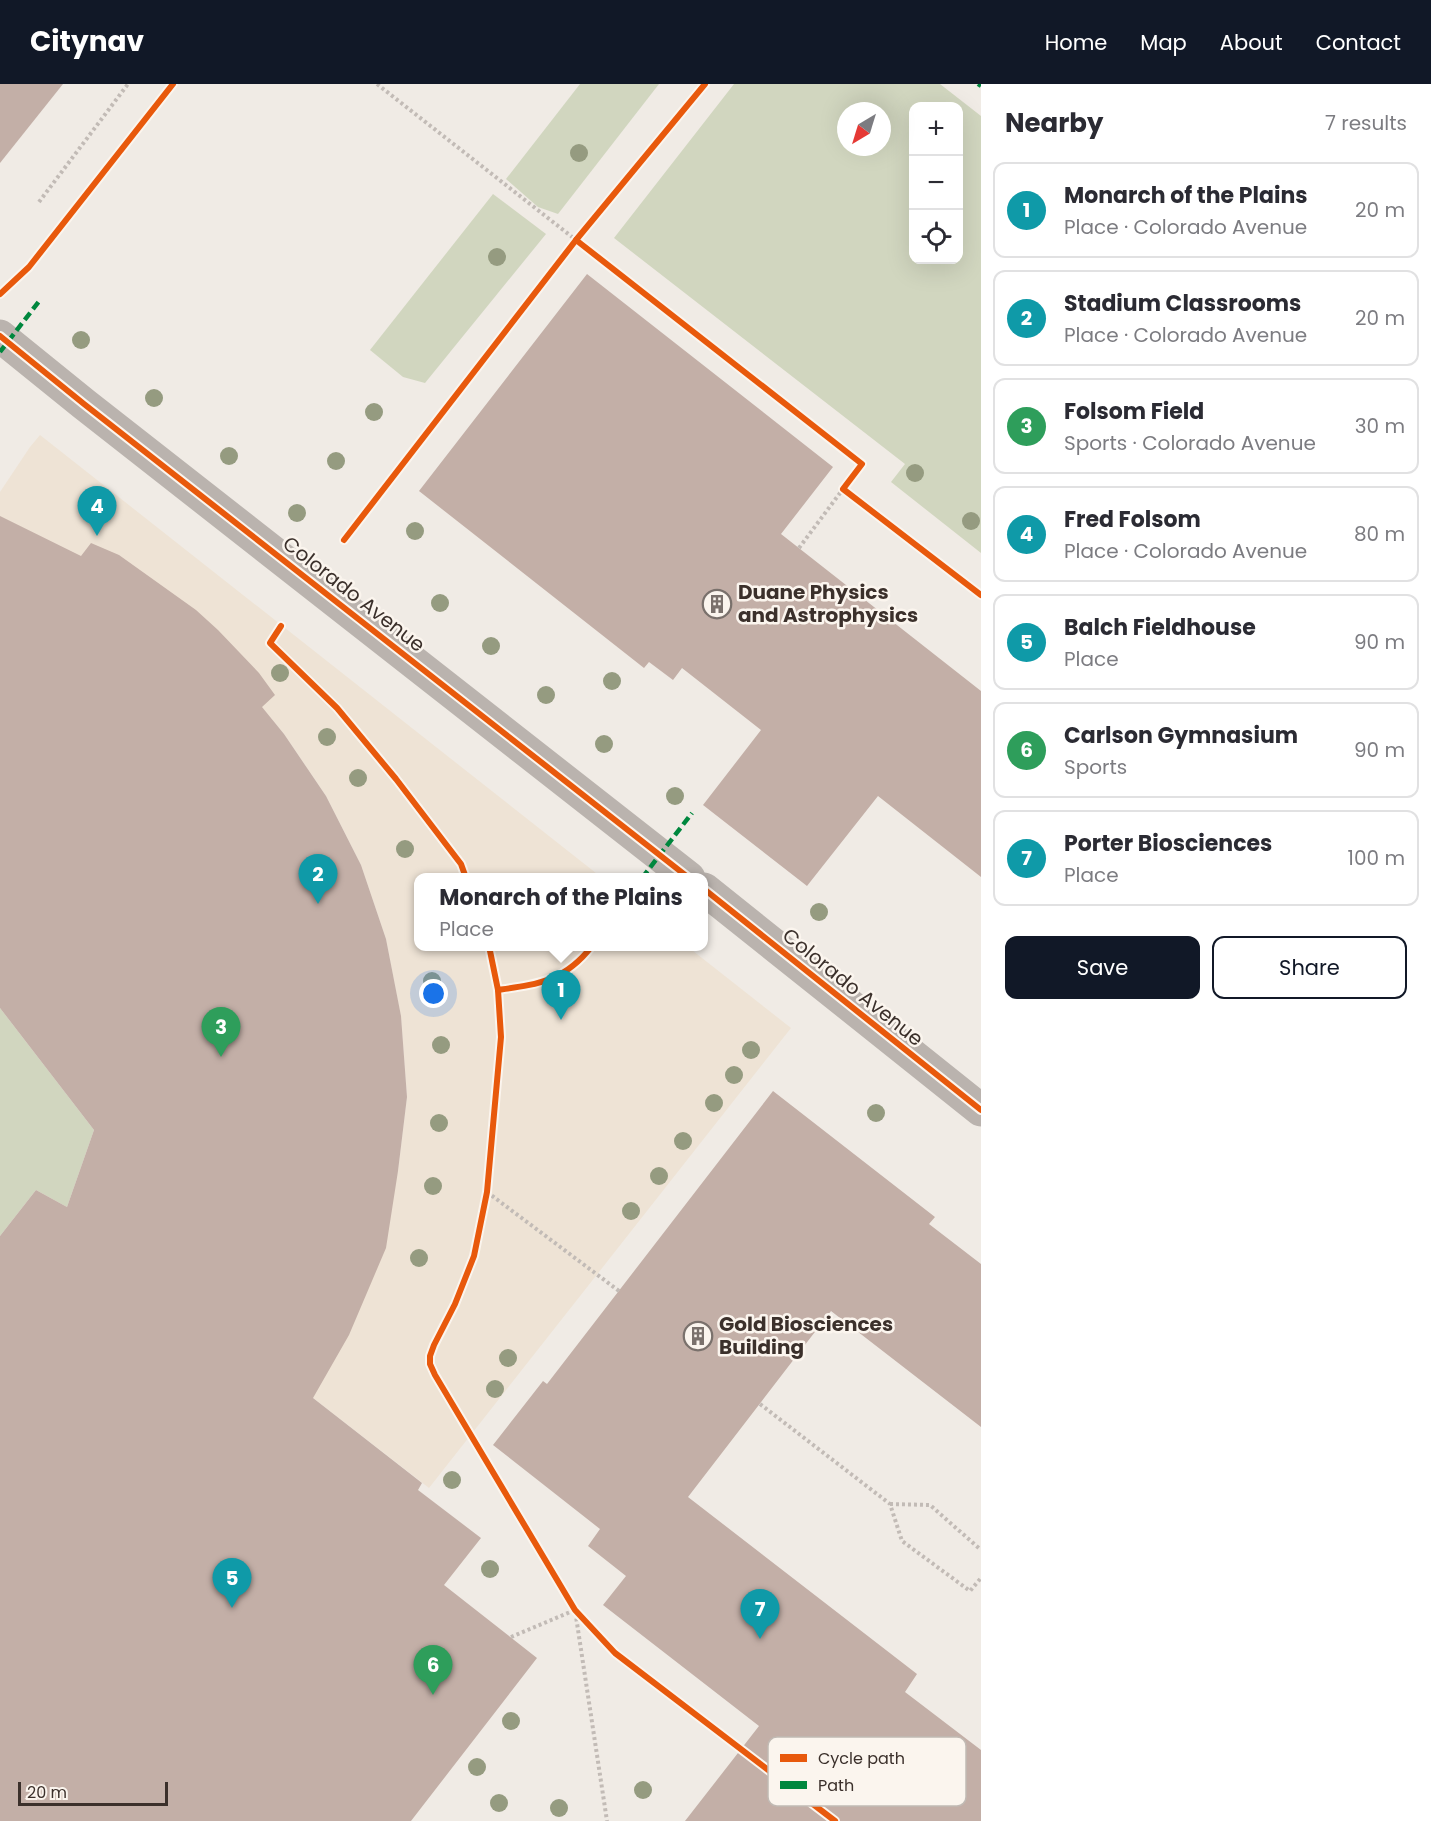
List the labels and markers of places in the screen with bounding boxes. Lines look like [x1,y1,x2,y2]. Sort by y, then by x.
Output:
pin: 4 [78,486,116,536]
place label: Duane Physics and Astrophysics [738,578,918,629]
building icon: Duane Physics and Astrophysics [701,588,733,620]
pin: 2 [298,854,338,904]
pin: 1 [542,970,580,1020]
pin: 3 [202,1008,240,1057]
place label: Gold Biosciences Building [719,1310,893,1361]
building icon: Gold Biosciences Building [682,1320,714,1352]
pin: 5 [212,1558,252,1608]
pin: 7 [740,1590,780,1639]
pin: 6 [414,1646,452,1695]

